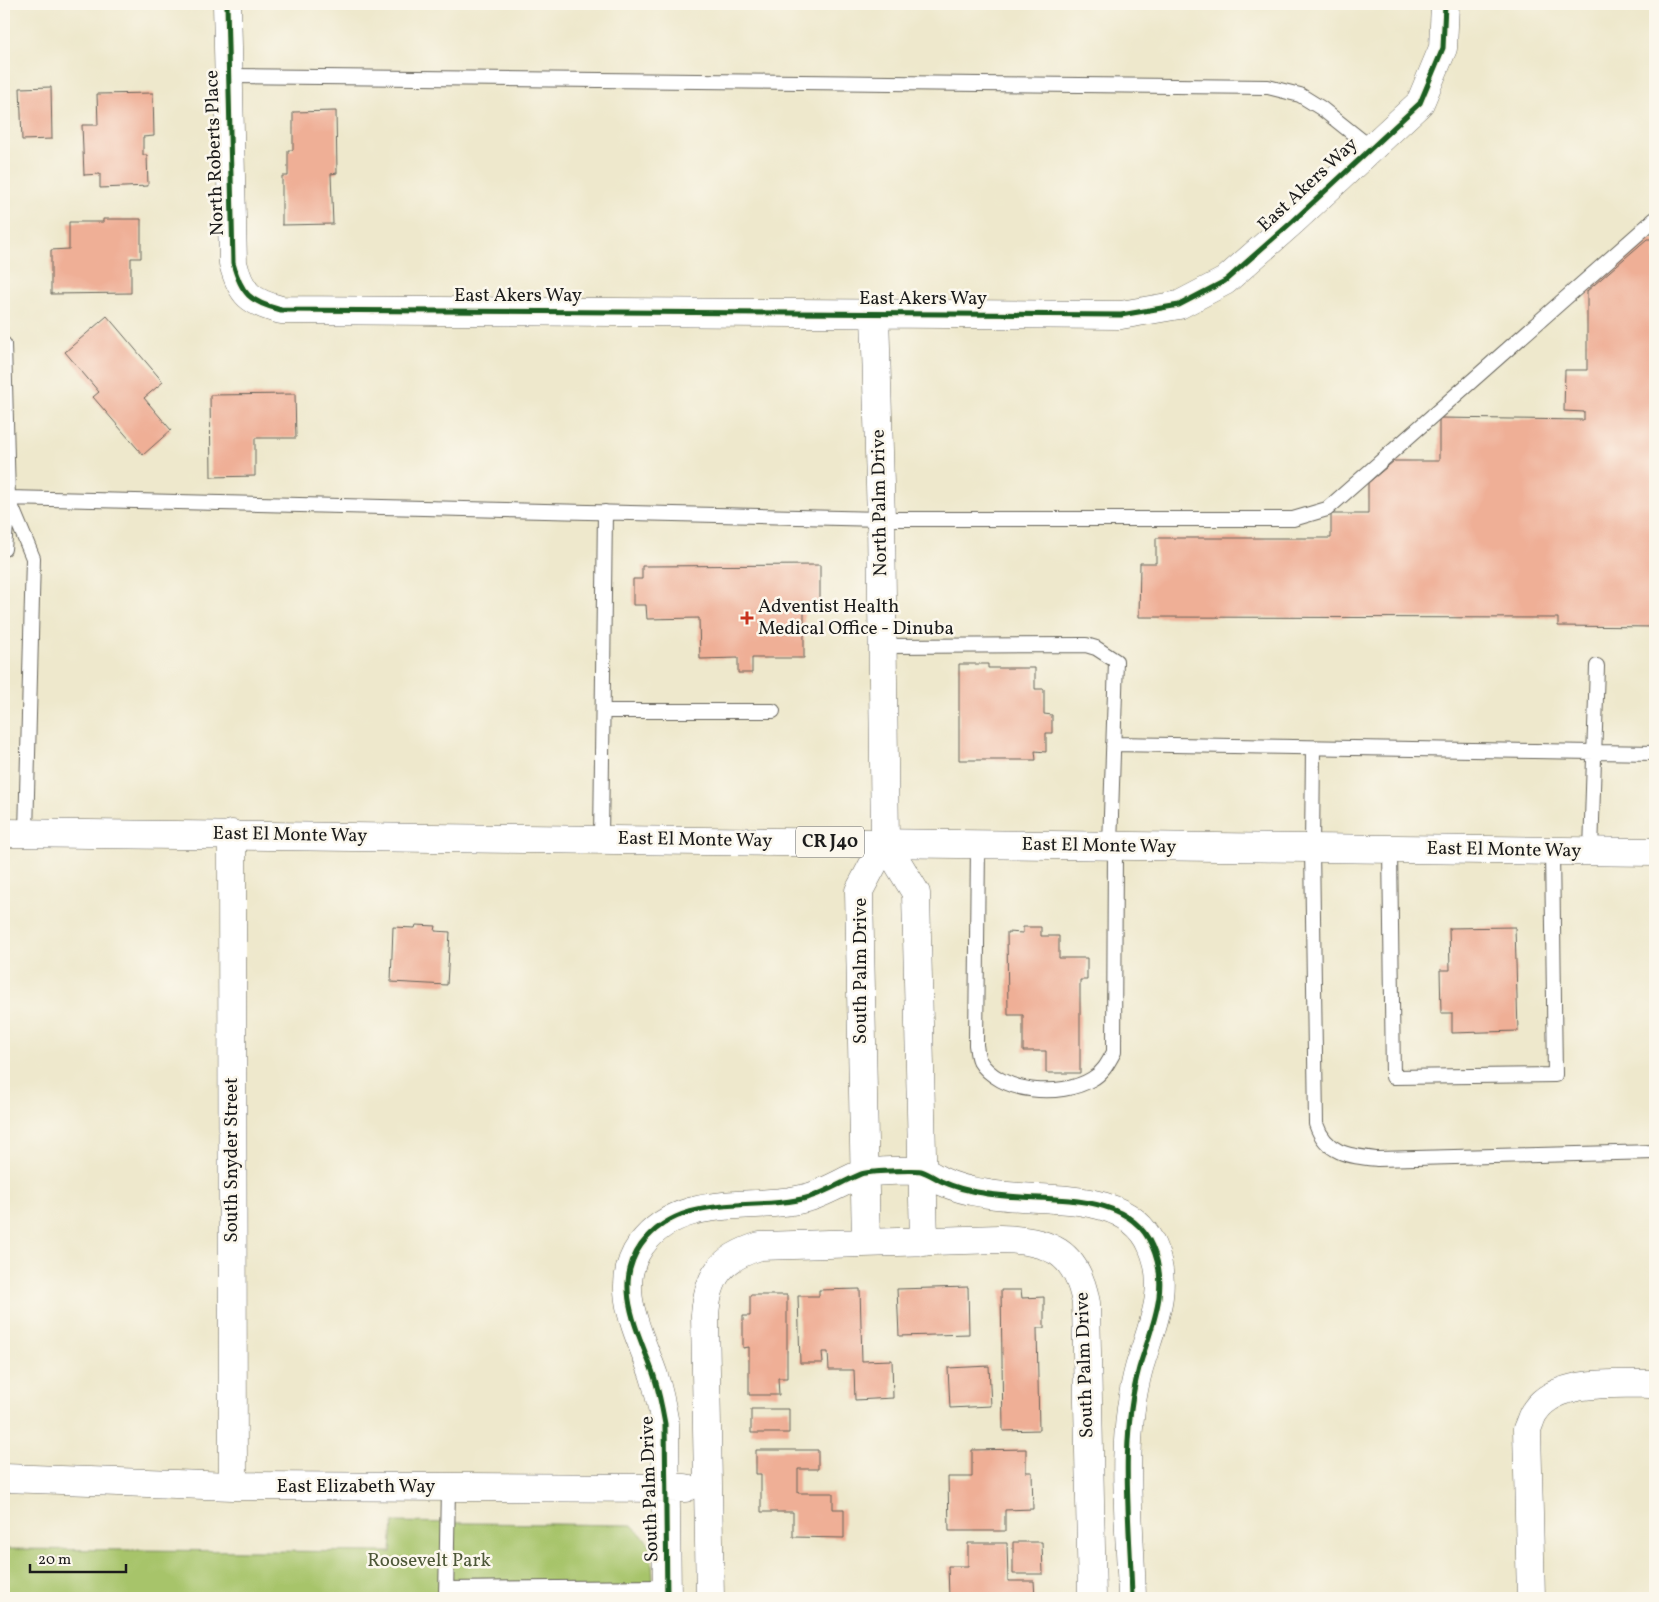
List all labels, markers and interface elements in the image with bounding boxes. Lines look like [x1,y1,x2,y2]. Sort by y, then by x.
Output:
street label: North Roberts Place [199,70,231,236]
street label: East Akers Way [1252,132,1364,238]
street label: East Akers Way [454,283,582,309]
street label: East Akers Way [859,286,987,312]
street label: North Palm Drive [866,429,894,577]
place label: Adventist Health Medical Office - Dinuba [758,594,954,642]
marker: Adventist Health Medical Office - Dinuba [740,611,754,625]
street label: East El Monte Way [212,821,368,849]
street label: East El Monte Way [617,826,773,854]
road number: CR J40 [796,826,864,858]
street label: East El Monte Way [1021,832,1177,860]
street label: East El Monte Way [1426,836,1582,864]
street label: South Palm Drive [848,898,874,1044]
street label: South Snyder Street [219,1077,245,1243]
street label: South Palm Drive [1069,1291,1101,1439]
street label: South Palm Drive [634,1415,666,1563]
street label: East Elizabeth Way [277,1474,435,1500]
scale bar [30,1542,126,1574]
park label: Roosevelt Park [367,1548,491,1574]
text: 20 m [38,1550,71,1571]

